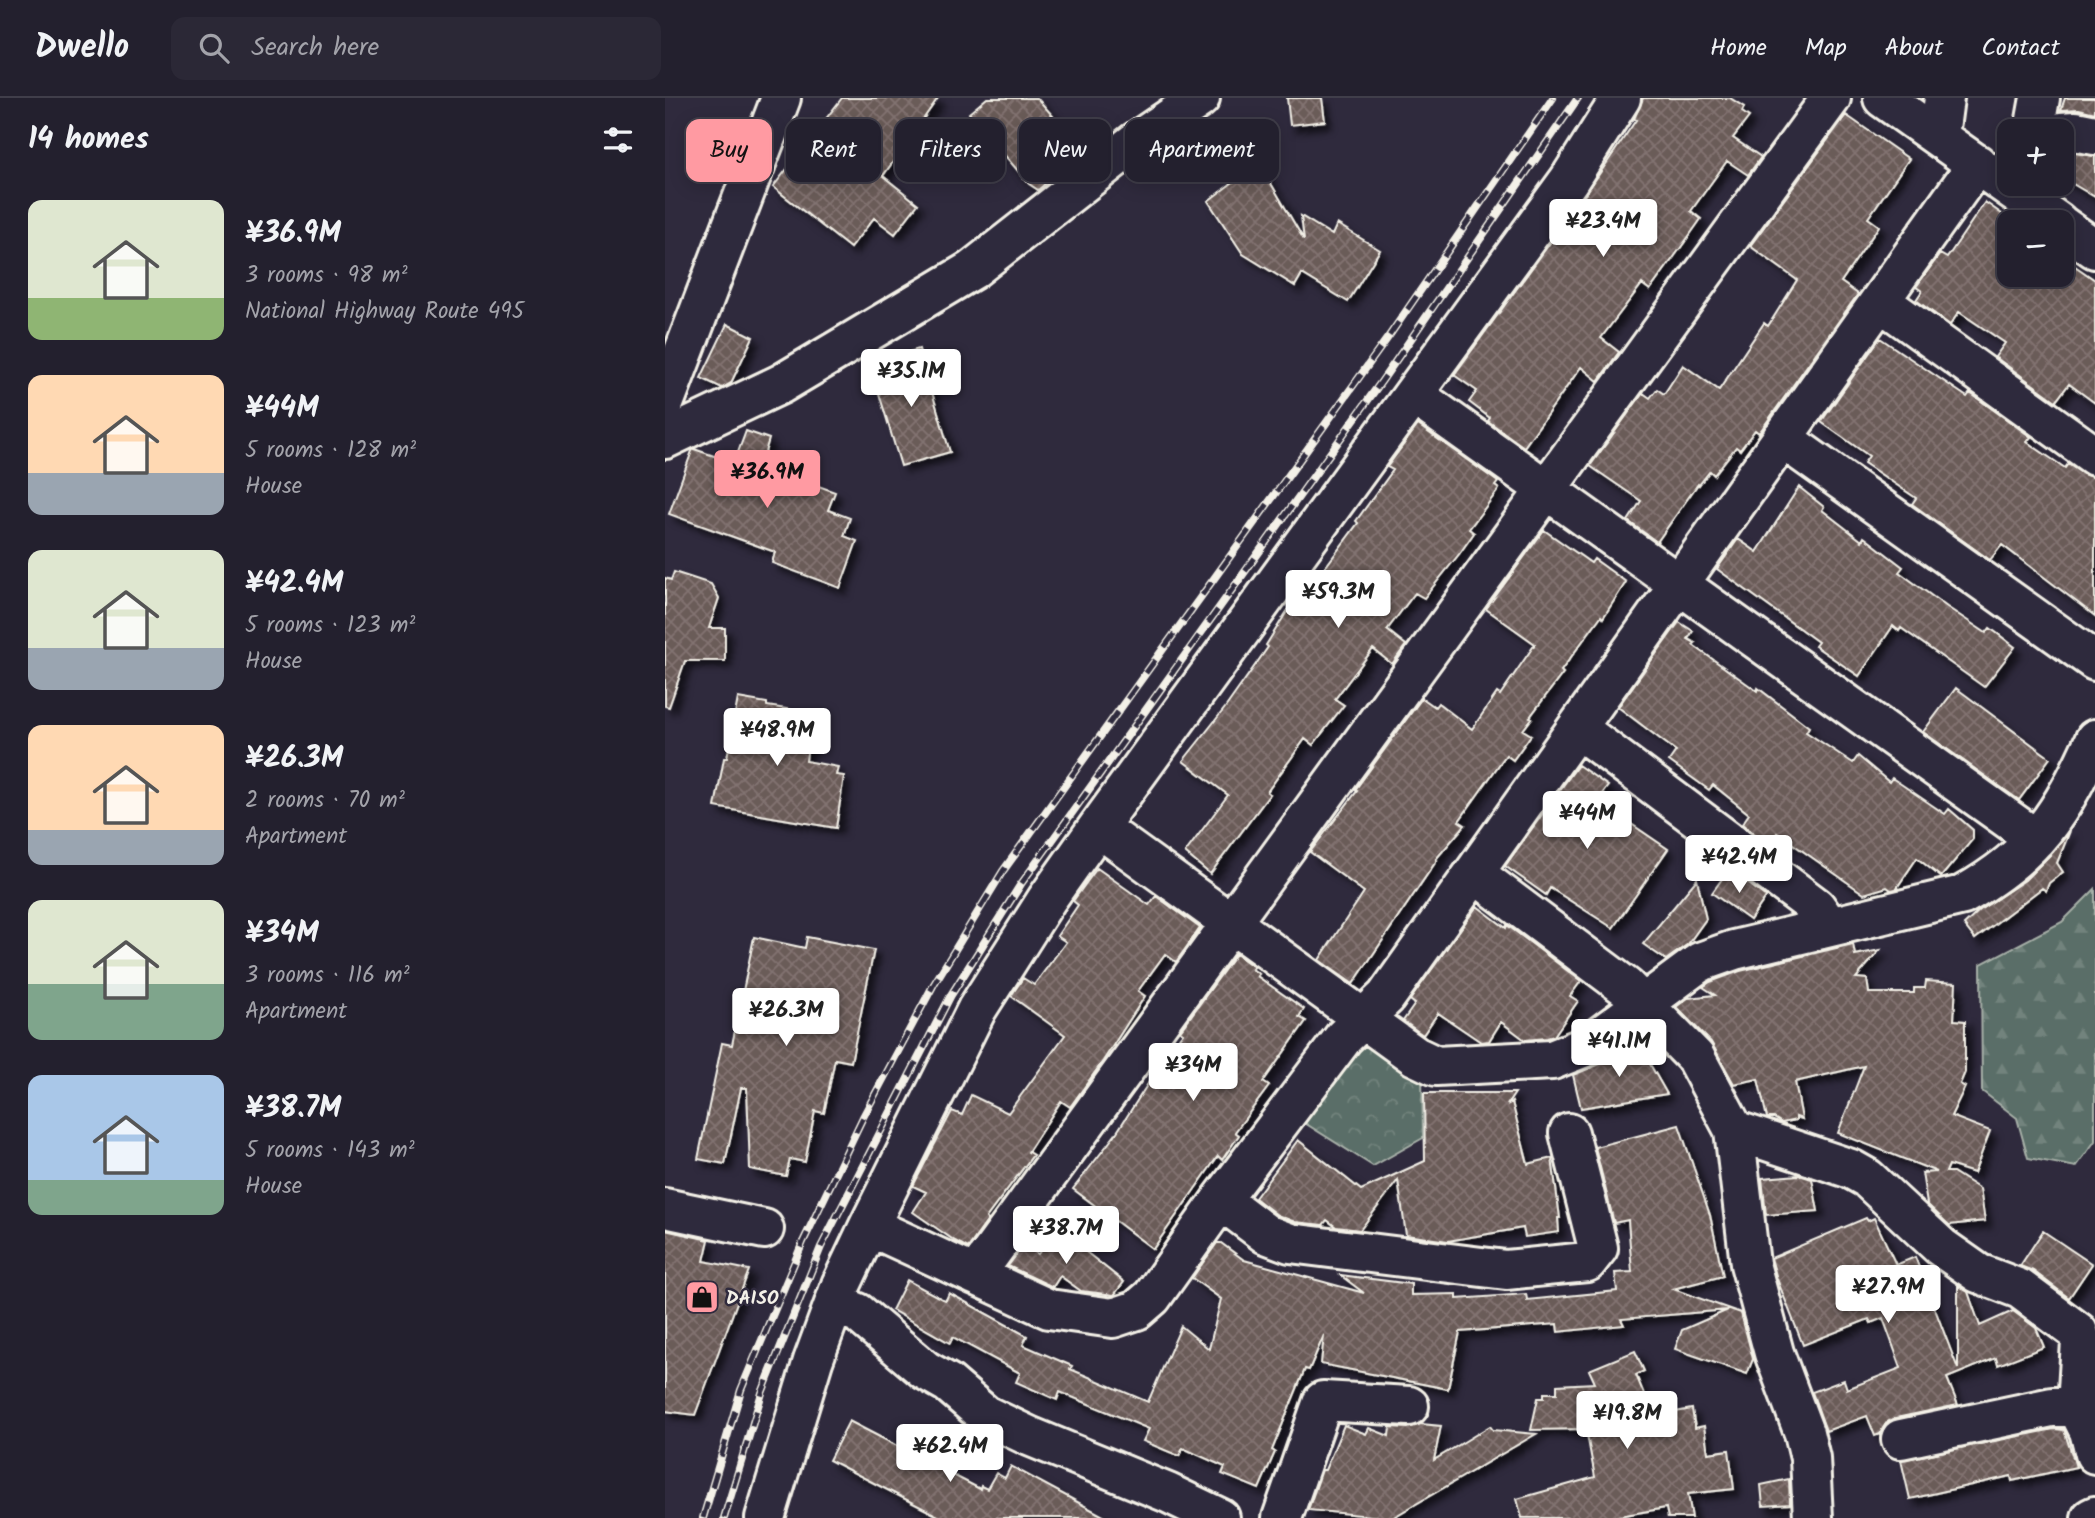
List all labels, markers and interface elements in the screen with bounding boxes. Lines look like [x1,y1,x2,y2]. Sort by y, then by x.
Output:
search box [171,17,661,80]
text: Dwello [35,22,129,75]
text: Search here [251,27,379,69]
icon: search [195,29,233,67]
text: Home [1710,29,1767,68]
text: Map [1805,29,1847,68]
text: About [1885,29,1943,68]
text: Contact [1981,29,2060,68]
text: 14 homes [28,116,149,164]
chip: Buy [686,119,772,182]
chip: Rent [786,119,881,182]
chip: Filters [895,119,1005,182]
chip: New [1019,119,1111,182]
chip: Apartment [1125,119,1279,182]
map controls [1997,119,2074,287]
button: + [1997,119,2074,196]
icon: filters [599,121,637,159]
pin: ¥23.4M [1546,200,1660,259]
text: ¥23.4M [1565,204,1641,240]
text: ¥36.9M [245,210,341,258]
button: − [1997,210,2074,287]
icon: home [84,228,168,312]
text: 3 rooms · 98 m² [245,258,408,294]
text: National Highway Route 495 [245,294,524,330]
pin: ¥35.1M [854,350,968,409]
text: ¥35.1M [877,354,945,390]
text: ¥44M [245,385,319,433]
icon: home [84,403,168,487]
text: 5 rooms · 128 m² [245,433,416,469]
pin: ¥36.9M [710,450,824,510]
text: ¥36.9M [730,455,804,491]
text: House [245,469,302,505]
text: ¥42.4M [245,560,343,608]
pin: ¥59.3M [1281,570,1395,630]
text: ¥59.3M [1302,575,1374,611]
icon: home [84,578,168,662]
text: 5 rooms · 123 m² [245,608,415,644]
text: House [245,644,302,680]
pin: ¥48.9M [720,708,834,768]
text: ¥48.9M [740,713,814,749]
text: ¥26.3M [245,735,343,783]
icon: home [84,753,168,837]
text: 2 rooms · 70 m² [245,783,405,819]
pin: ¥44M [1546,792,1628,851]
text: ¥44M [1559,796,1615,832]
text: Apartment [245,819,347,855]
pin: ¥42.4M [1682,836,1796,895]
text: ¥42.4M [1701,840,1777,876]
text: ¥34M [245,910,319,958]
icon: home [84,928,168,1012]
text: 3 rooms · 116 m² [245,958,410,994]
pin: ¥26.3M [729,988,843,1048]
text: ¥26.3M [748,993,824,1029]
text: Apartment [245,994,347,1030]
pin: ¥41.1M [1562,1020,1676,1079]
text: ¥41.1M [1587,1024,1651,1060]
pin: ¥34M [1152,1044,1234,1103]
text: ¥34M [1165,1048,1221,1084]
text: ¥38.7M [245,1085,342,1133]
icon: home [84,1103,168,1187]
text: 5 rooms · 143 m² [245,1133,415,1169]
text: House [245,1169,302,1205]
pin: ¥38.7M [1009,1206,1123,1266]
text: ¥38.7M [1029,1211,1103,1247]
pin: ¥27.9M [1831,1266,1945,1325]
text: ¥27.9M [1852,1270,1924,1306]
shop icon: DAISO [683,1278,721,1316]
place label: DAISO [726,1284,779,1314]
pin: ¥19.8M [1570,1392,1684,1451]
text: ¥19.8M [1592,1396,1662,1432]
pin: ¥62.4M [893,1424,1007,1484]
text: ¥62.4M [912,1429,988,1465]

